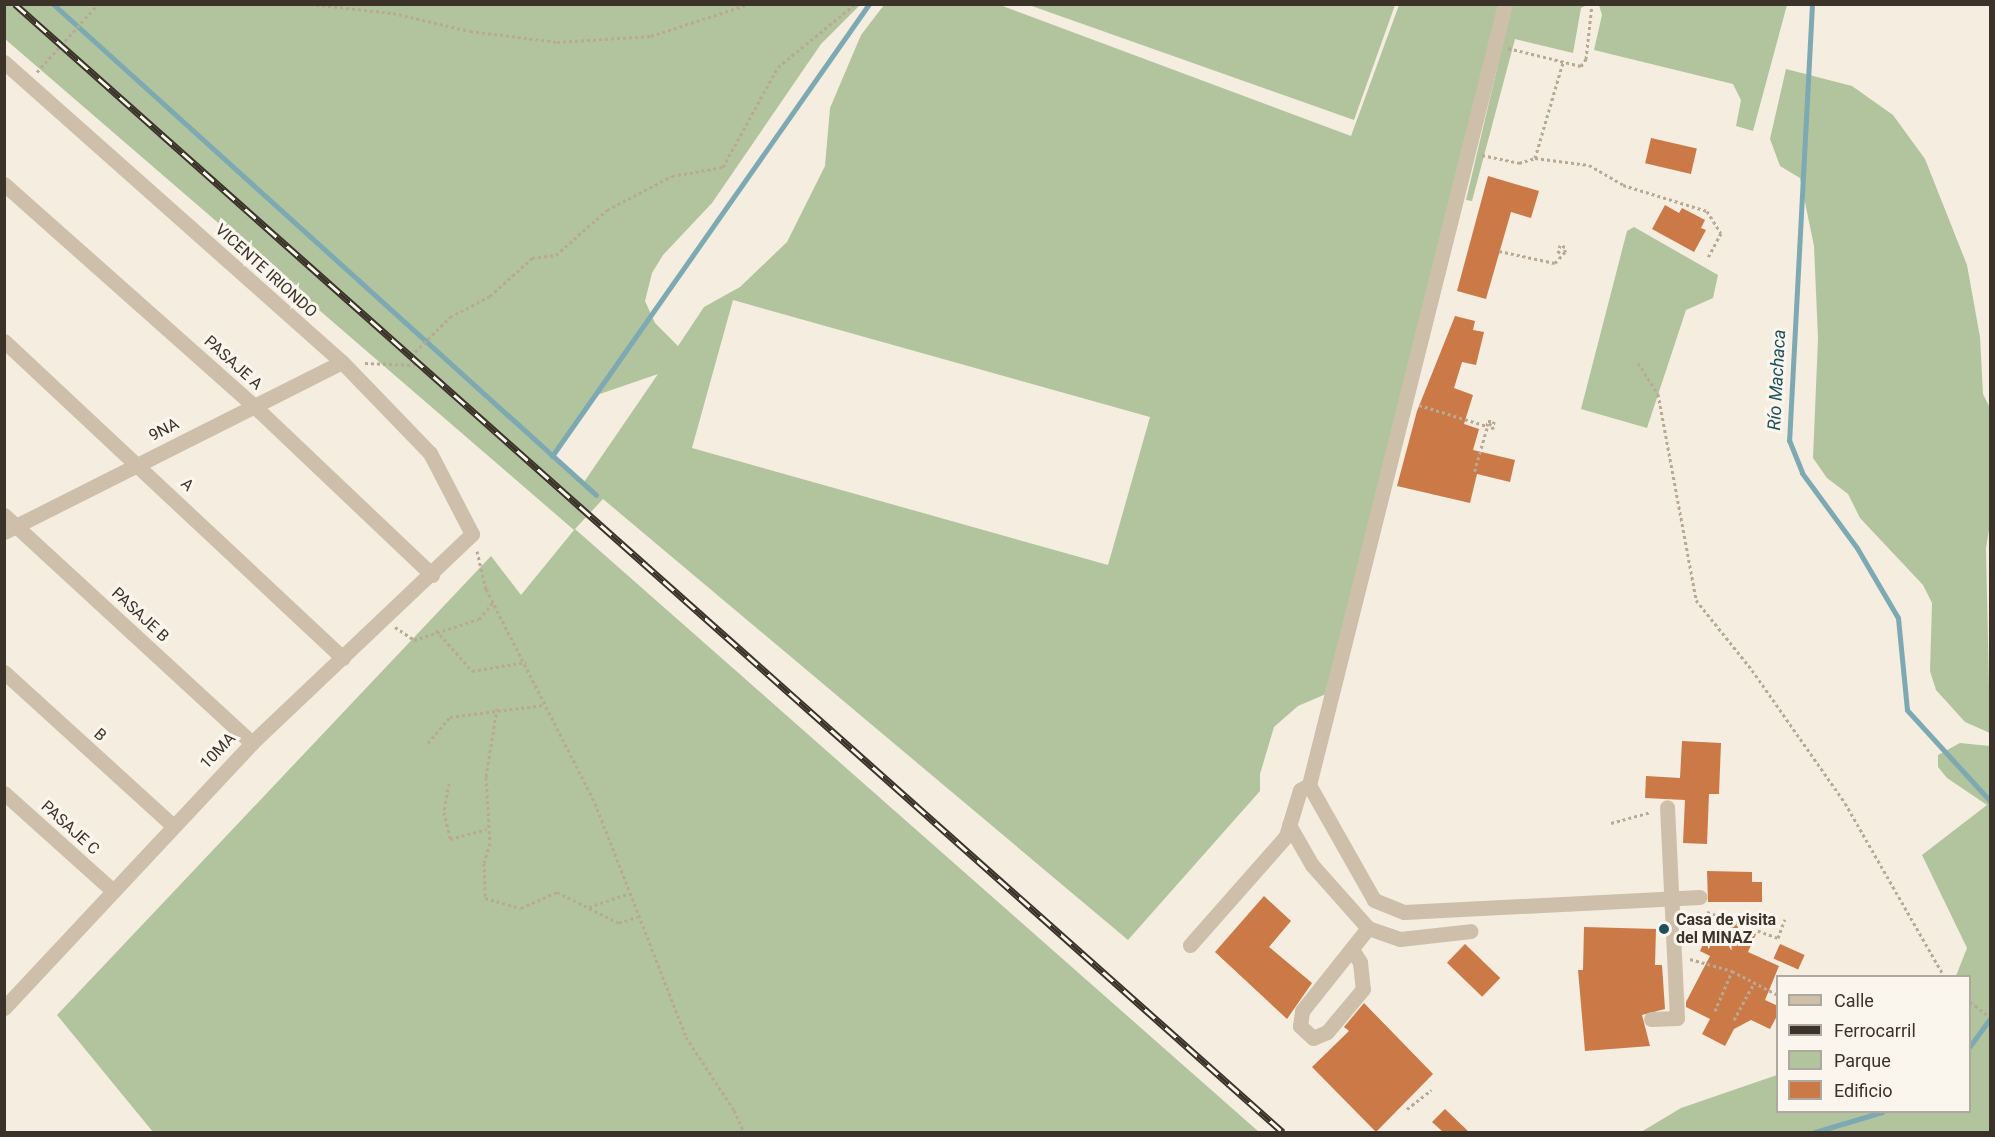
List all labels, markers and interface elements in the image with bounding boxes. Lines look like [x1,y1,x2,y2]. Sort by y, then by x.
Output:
street label: VICENTE IRIONDO [211,220,321,322]
water label: Río Machaca [1764,329,1790,431]
street label: PASAJE A [200,332,266,394]
street label: 9NA [146,414,182,446]
street label: A [177,474,197,496]
street label: PASAJE B [107,584,173,646]
street label: B [90,725,110,745]
street label: 10MA [196,729,240,773]
street label: PASAJE C [37,797,103,859]
place label: Casa de visita del MINAZ [1676,910,1776,948]
marker: Casa de visita del MINAZ [1657,922,1671,936]
legend [1776,975,1971,1113]
text: Calle [1834,990,1874,1011]
text: Ferrocarril [1834,1020,1916,1041]
text: Parque [1834,1050,1891,1071]
text: Edificio [1834,1080,1893,1101]

